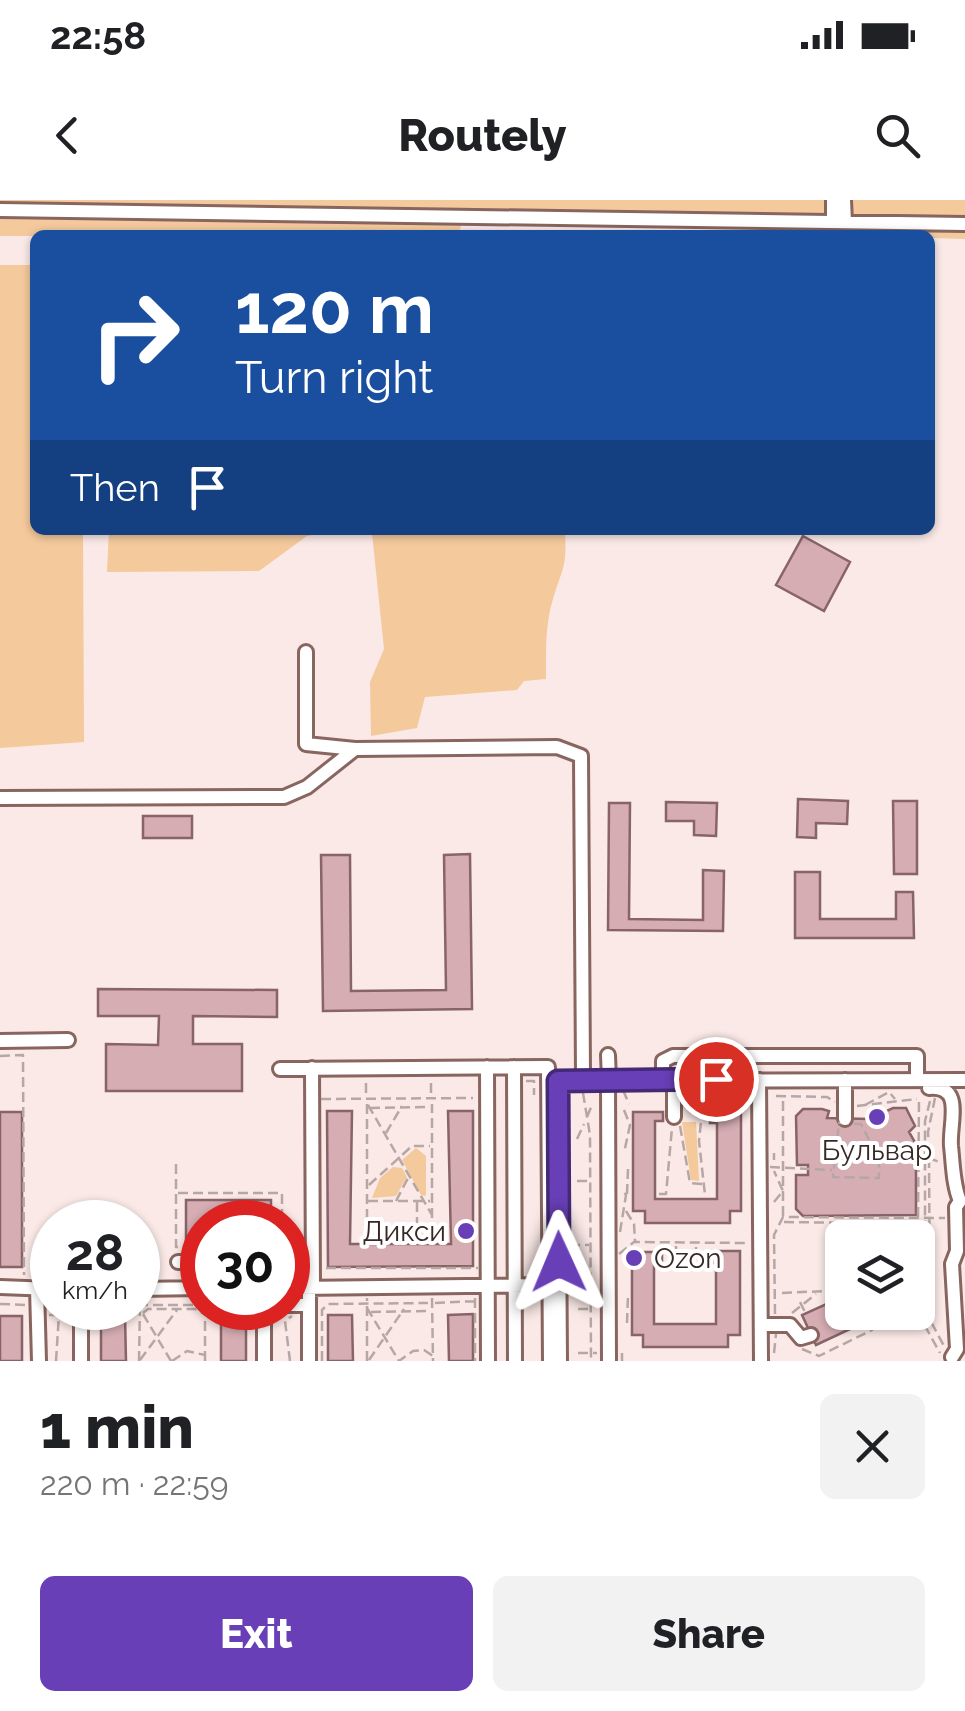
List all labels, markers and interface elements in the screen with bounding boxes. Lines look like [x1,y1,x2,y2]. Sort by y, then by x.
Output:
text: 22:58 [50,13,146,58]
icon: back [40,108,95,163]
icon: search [870,108,925,163]
text: Routely [398,109,567,162]
text: 120 m [235,267,434,349]
icon: right [70,270,200,400]
text: Turn right [235,351,433,404]
icon: arrive [180,460,235,515]
text: Then [70,465,160,510]
pin [674,1037,759,1122]
icon: arrive [689,1052,744,1107]
marker: Бульвар [866,1106,888,1128]
place label: Бульвар [822,1134,932,1167]
speed limit sign: 30 [180,1200,310,1330]
position arrow [507,1210,611,1314]
place label: Дикси [363,1215,446,1248]
marker: Дикси [455,1220,477,1242]
map controls [825,1220,935,1330]
button: layers [825,1220,935,1330]
text: 28 [66,1223,124,1282]
place label: Ozon [654,1242,721,1275]
marker: Ozon [623,1247,645,1269]
text: km/h [62,1275,128,1305]
text: 1 min [40,1392,194,1462]
button: close [820,1394,925,1499]
text: 220 m · 22:59 [40,1465,228,1502]
button: Exit [40,1576,473,1691]
button: Share [493,1576,925,1691]

